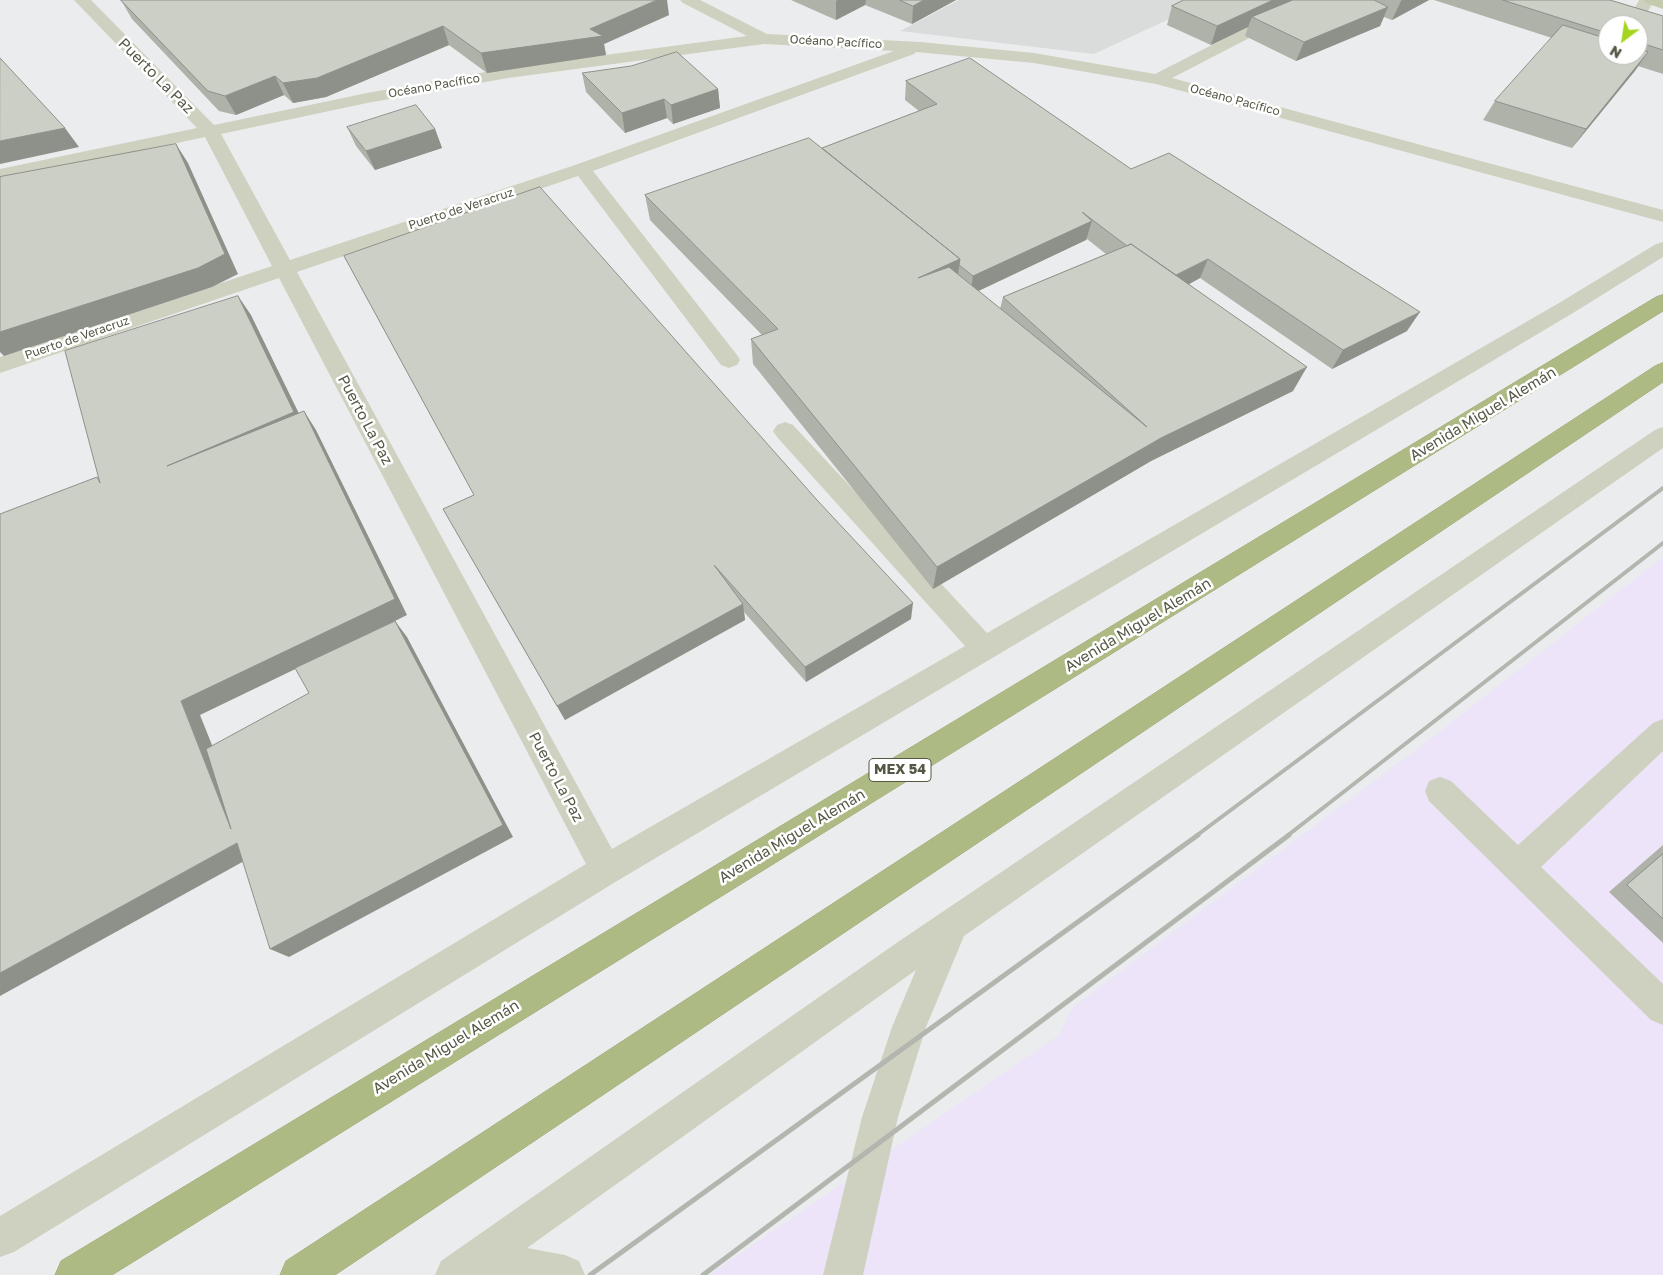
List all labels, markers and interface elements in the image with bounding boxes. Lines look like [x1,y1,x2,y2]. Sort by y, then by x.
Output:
north arrow [1598,15,1648,65]
street label: Océano Pacífico [789,32,883,52]
street label: Puerto La Paz [115,35,197,117]
text: N [1607,42,1624,62]
street label: Océano Pacífico [387,71,481,101]
street label: Océano Pacífico [1188,81,1282,119]
street label: Puerto de Veracruz [407,185,515,233]
street label: Puerto de Veracruz [23,313,131,363]
street label: Avenida Miguel Alemán [1407,363,1559,465]
street label: Puerto La Paz [334,372,396,468]
street label: Avenida Miguel Alemán [1062,574,1214,676]
street label: Puerto La Paz [525,729,587,825]
road number: MEX 54 [869,758,931,782]
street label: Avenida Miguel Alemán [716,785,868,887]
street label: Avenida Miguel Alemán [370,996,522,1098]

